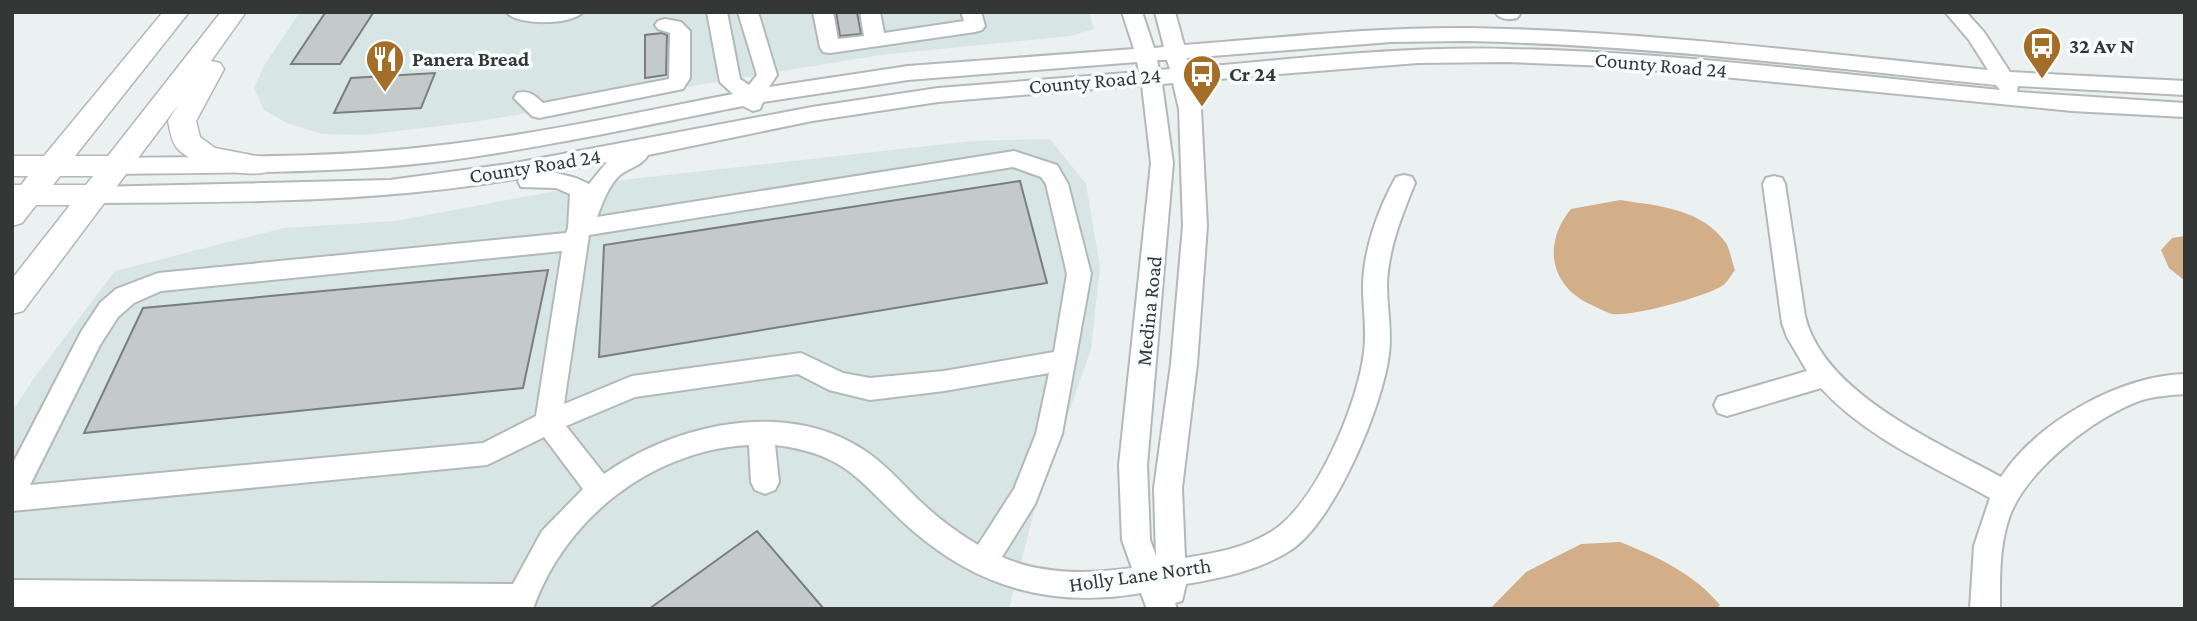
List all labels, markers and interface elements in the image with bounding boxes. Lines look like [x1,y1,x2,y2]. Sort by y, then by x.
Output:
bus stop icon: 32 Av N [2021,25,2063,80]
place label: 32 Av N [2069,34,2134,58]
restaurant icon: Panera Bread [364,38,406,93]
place label: Panera Bread [412,47,530,71]
street label: County Road 24 [1594,47,1728,83]
bus stop icon: Cr 24 [1181,53,1223,108]
place label: Cr 24 [1229,62,1276,86]
street label: County Road 24 [1028,63,1162,99]
street label: County Road 24 [468,144,602,188]
street label: Medina Road [1131,255,1167,367]
street label: Holly Lane North [1067,553,1213,597]

